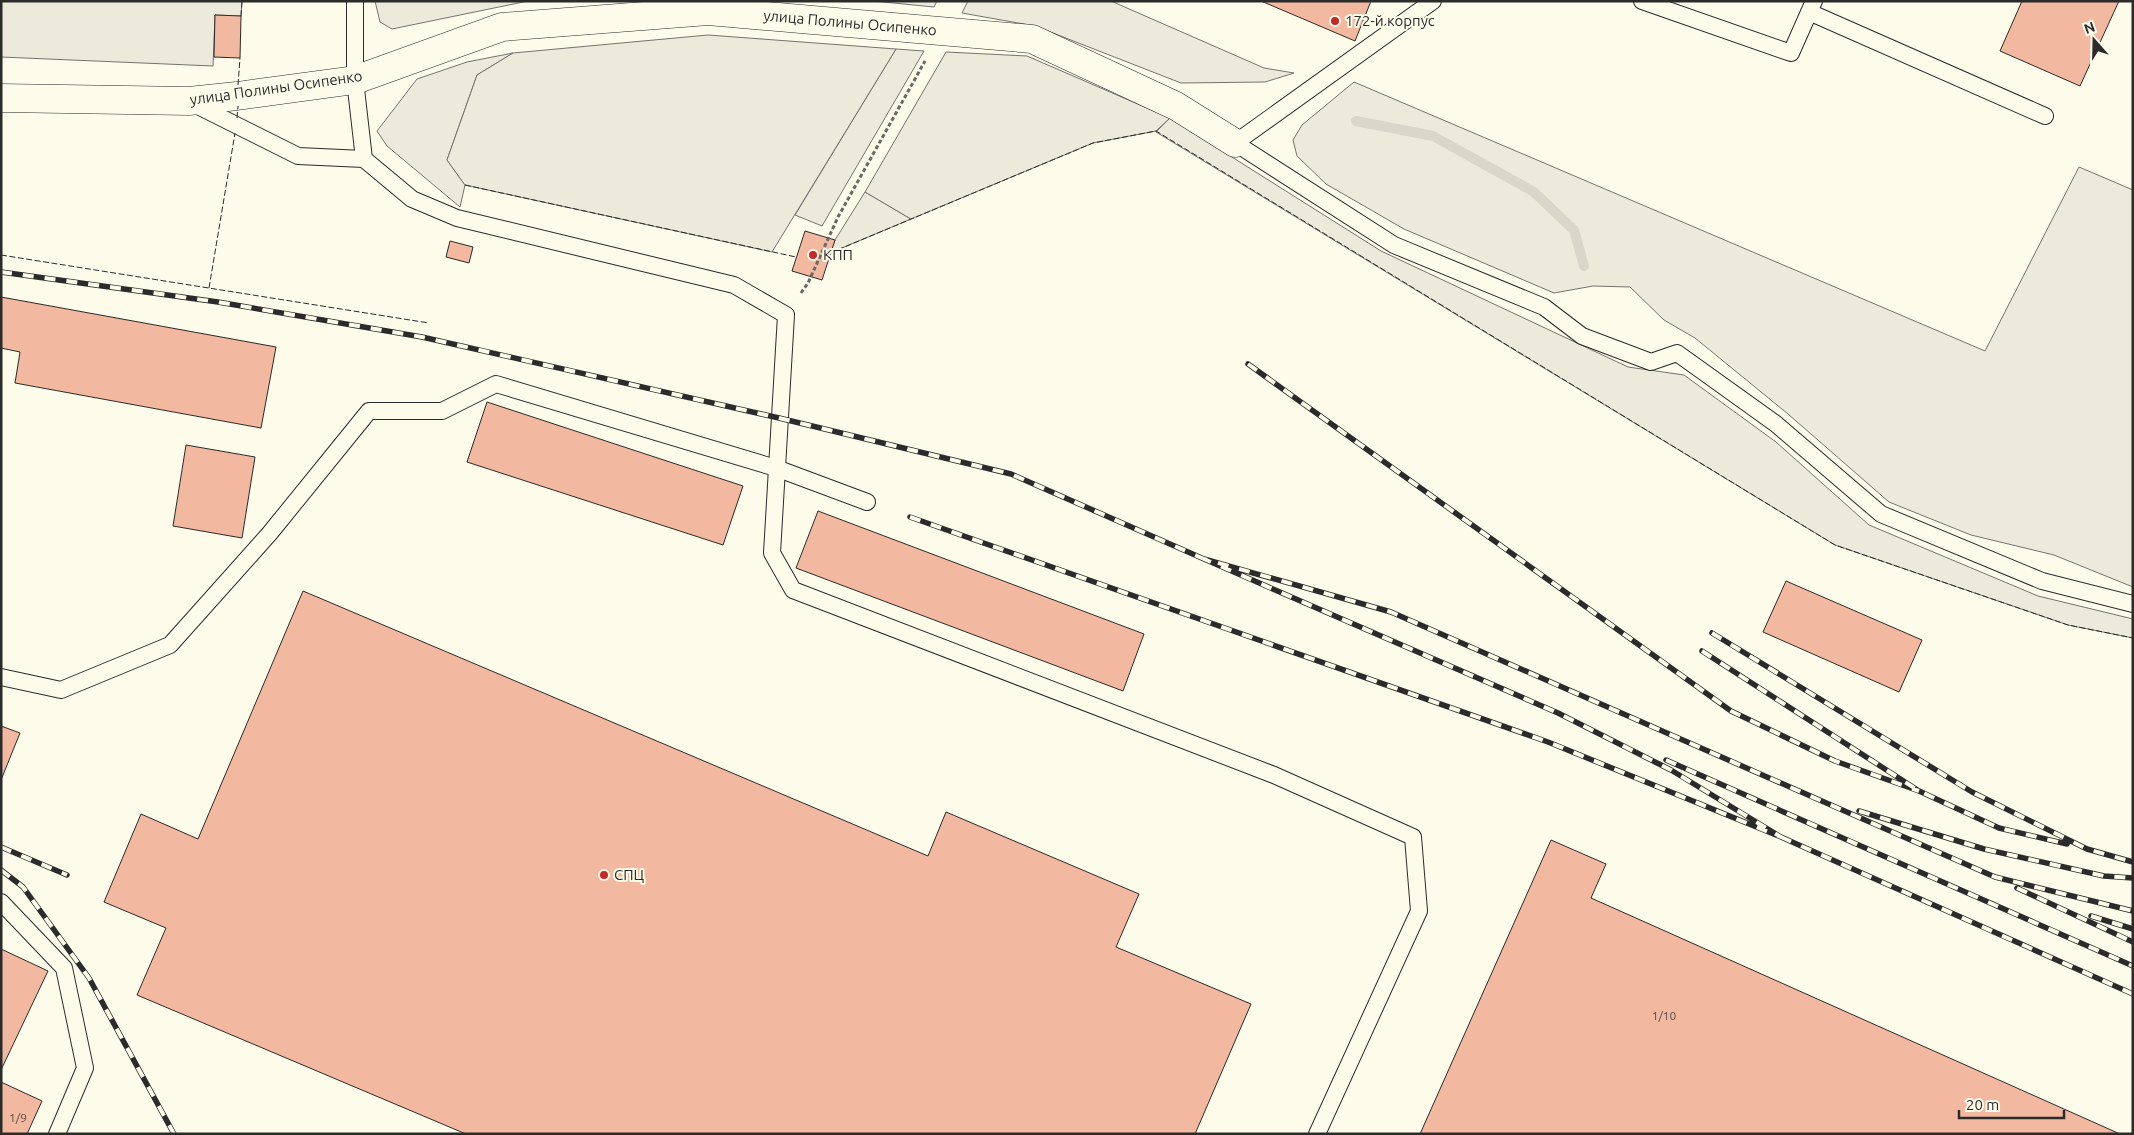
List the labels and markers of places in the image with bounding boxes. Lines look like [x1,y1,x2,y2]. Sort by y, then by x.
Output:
place label: 172-й корпус [1345,12,1435,29]
marker: 172-й корпус [1329,15,1341,27]
place label: КПП [823,246,853,263]
marker: КПП [807,249,819,261]
place label: СПЦ [614,866,645,883]
marker: СПЦ [598,869,610,881]

